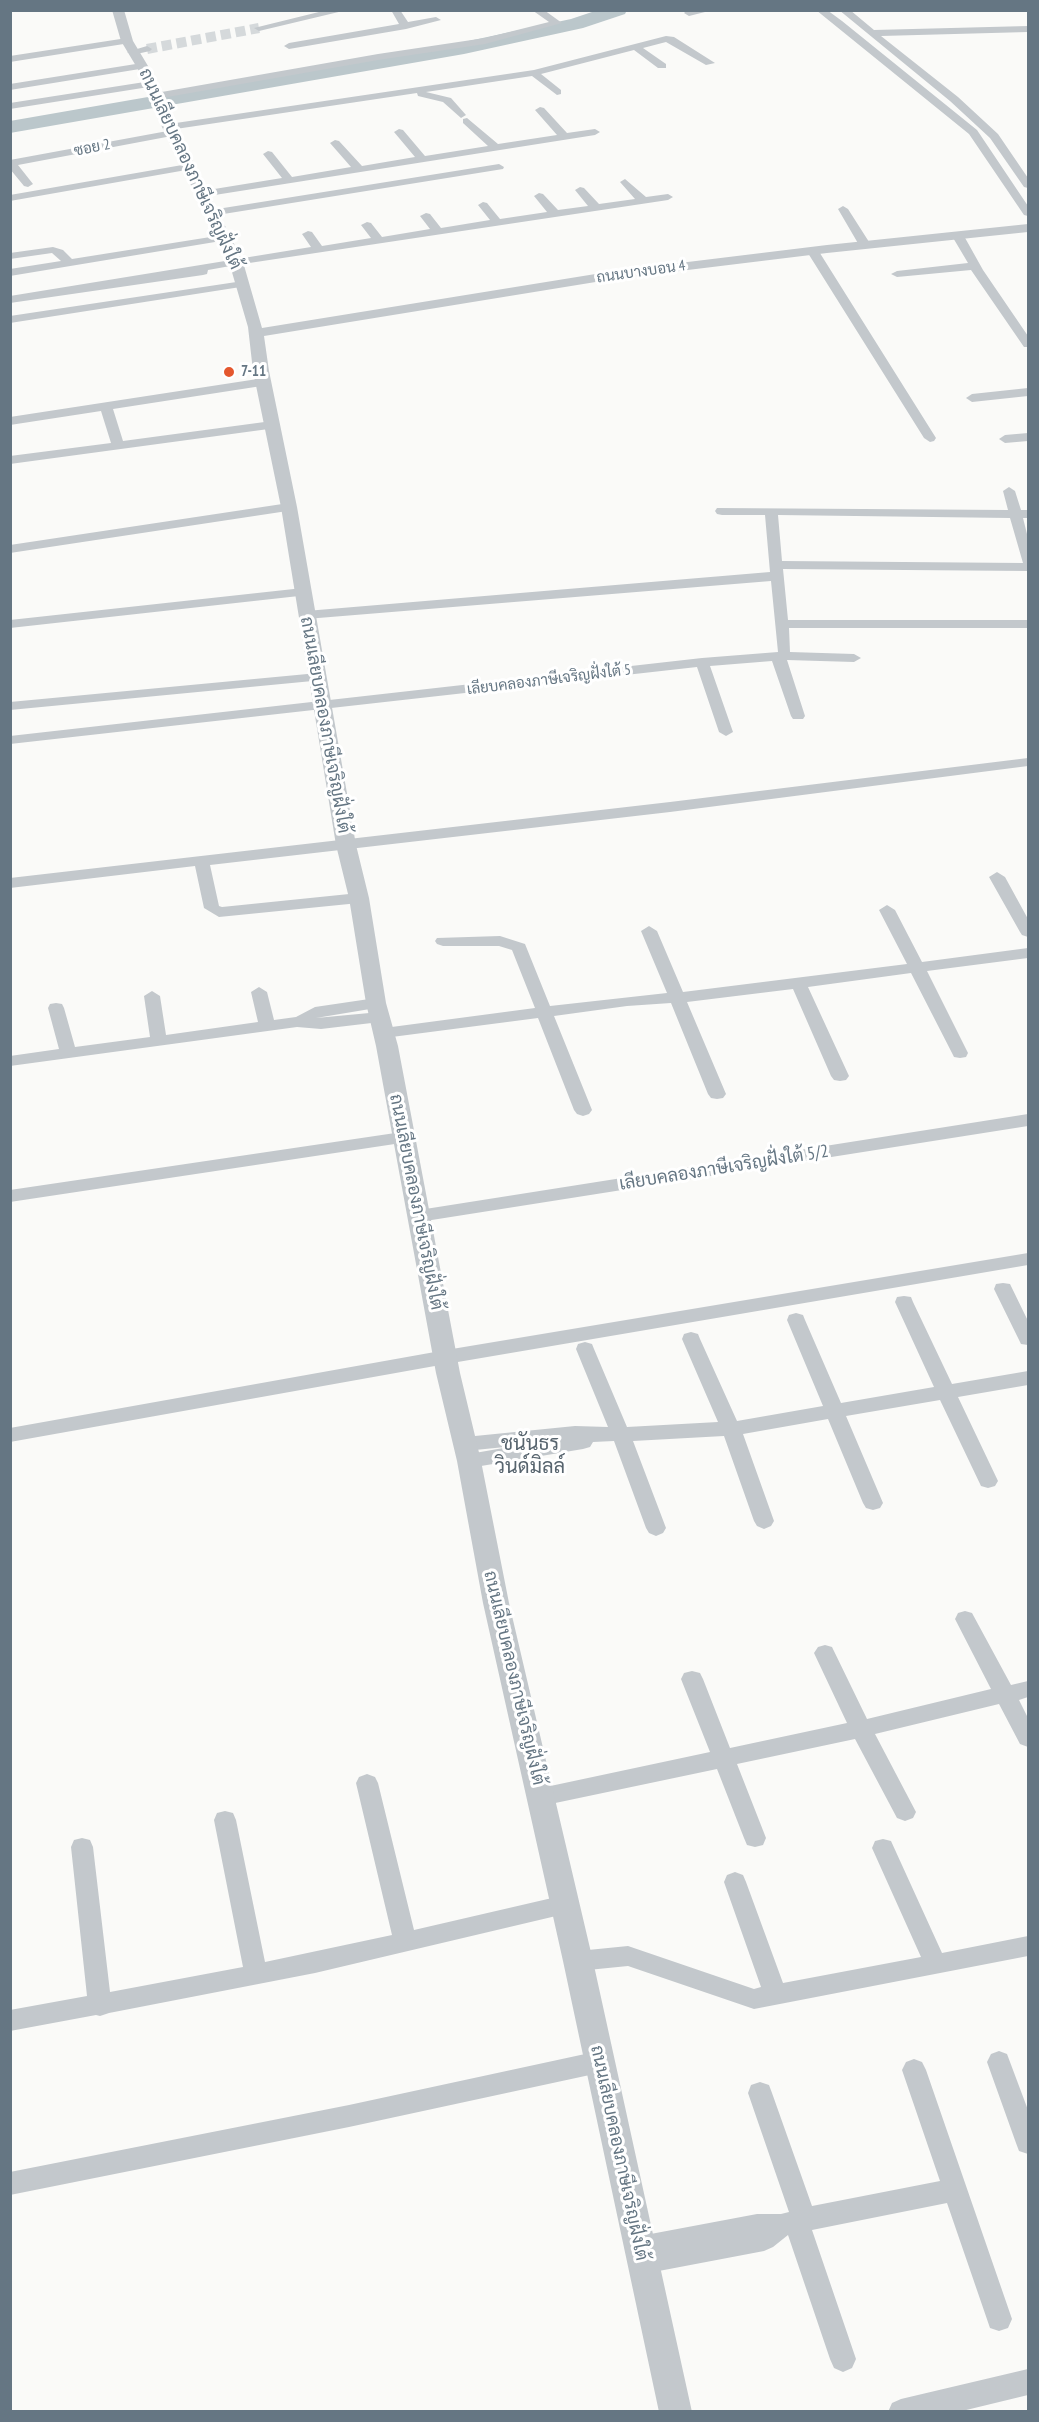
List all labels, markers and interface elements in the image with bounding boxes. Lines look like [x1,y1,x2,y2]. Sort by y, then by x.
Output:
street label: ถนนเลียบคลองภาษีเจริญฝั่งใต้ [134,65,246,273]
street label: ซอย 2 [72,136,112,160]
street label: ถนนบางบอน 4 [595,257,687,287]
place label: 7-11 [241,363,266,381]
marker: 7-11 [222,365,236,379]
street label: ถนนเลียบคลองภาษีเจริญฝั่งใต้ [295,615,355,835]
street label: เลียบคลองภาษีเจริญฝั่งใต้ 5 [466,661,632,699]
street label: ถนนเลียบคลองภาษีเจริญฝั่งใต้ [384,1092,448,1312]
street label: เลียบคลองภาษีเจริญฝั่งใต้ 5/2 [618,1141,830,1195]
district label: ชนันธร วินด์มิลล์ [495,1432,565,1479]
street label: ถนนเลียบคลองภาษีเจริญฝั่งใต้ [479,1569,549,1787]
street label: ถนนเลียบคลองภาษีเจริญฝั่งใต้ [586,2043,652,2263]

